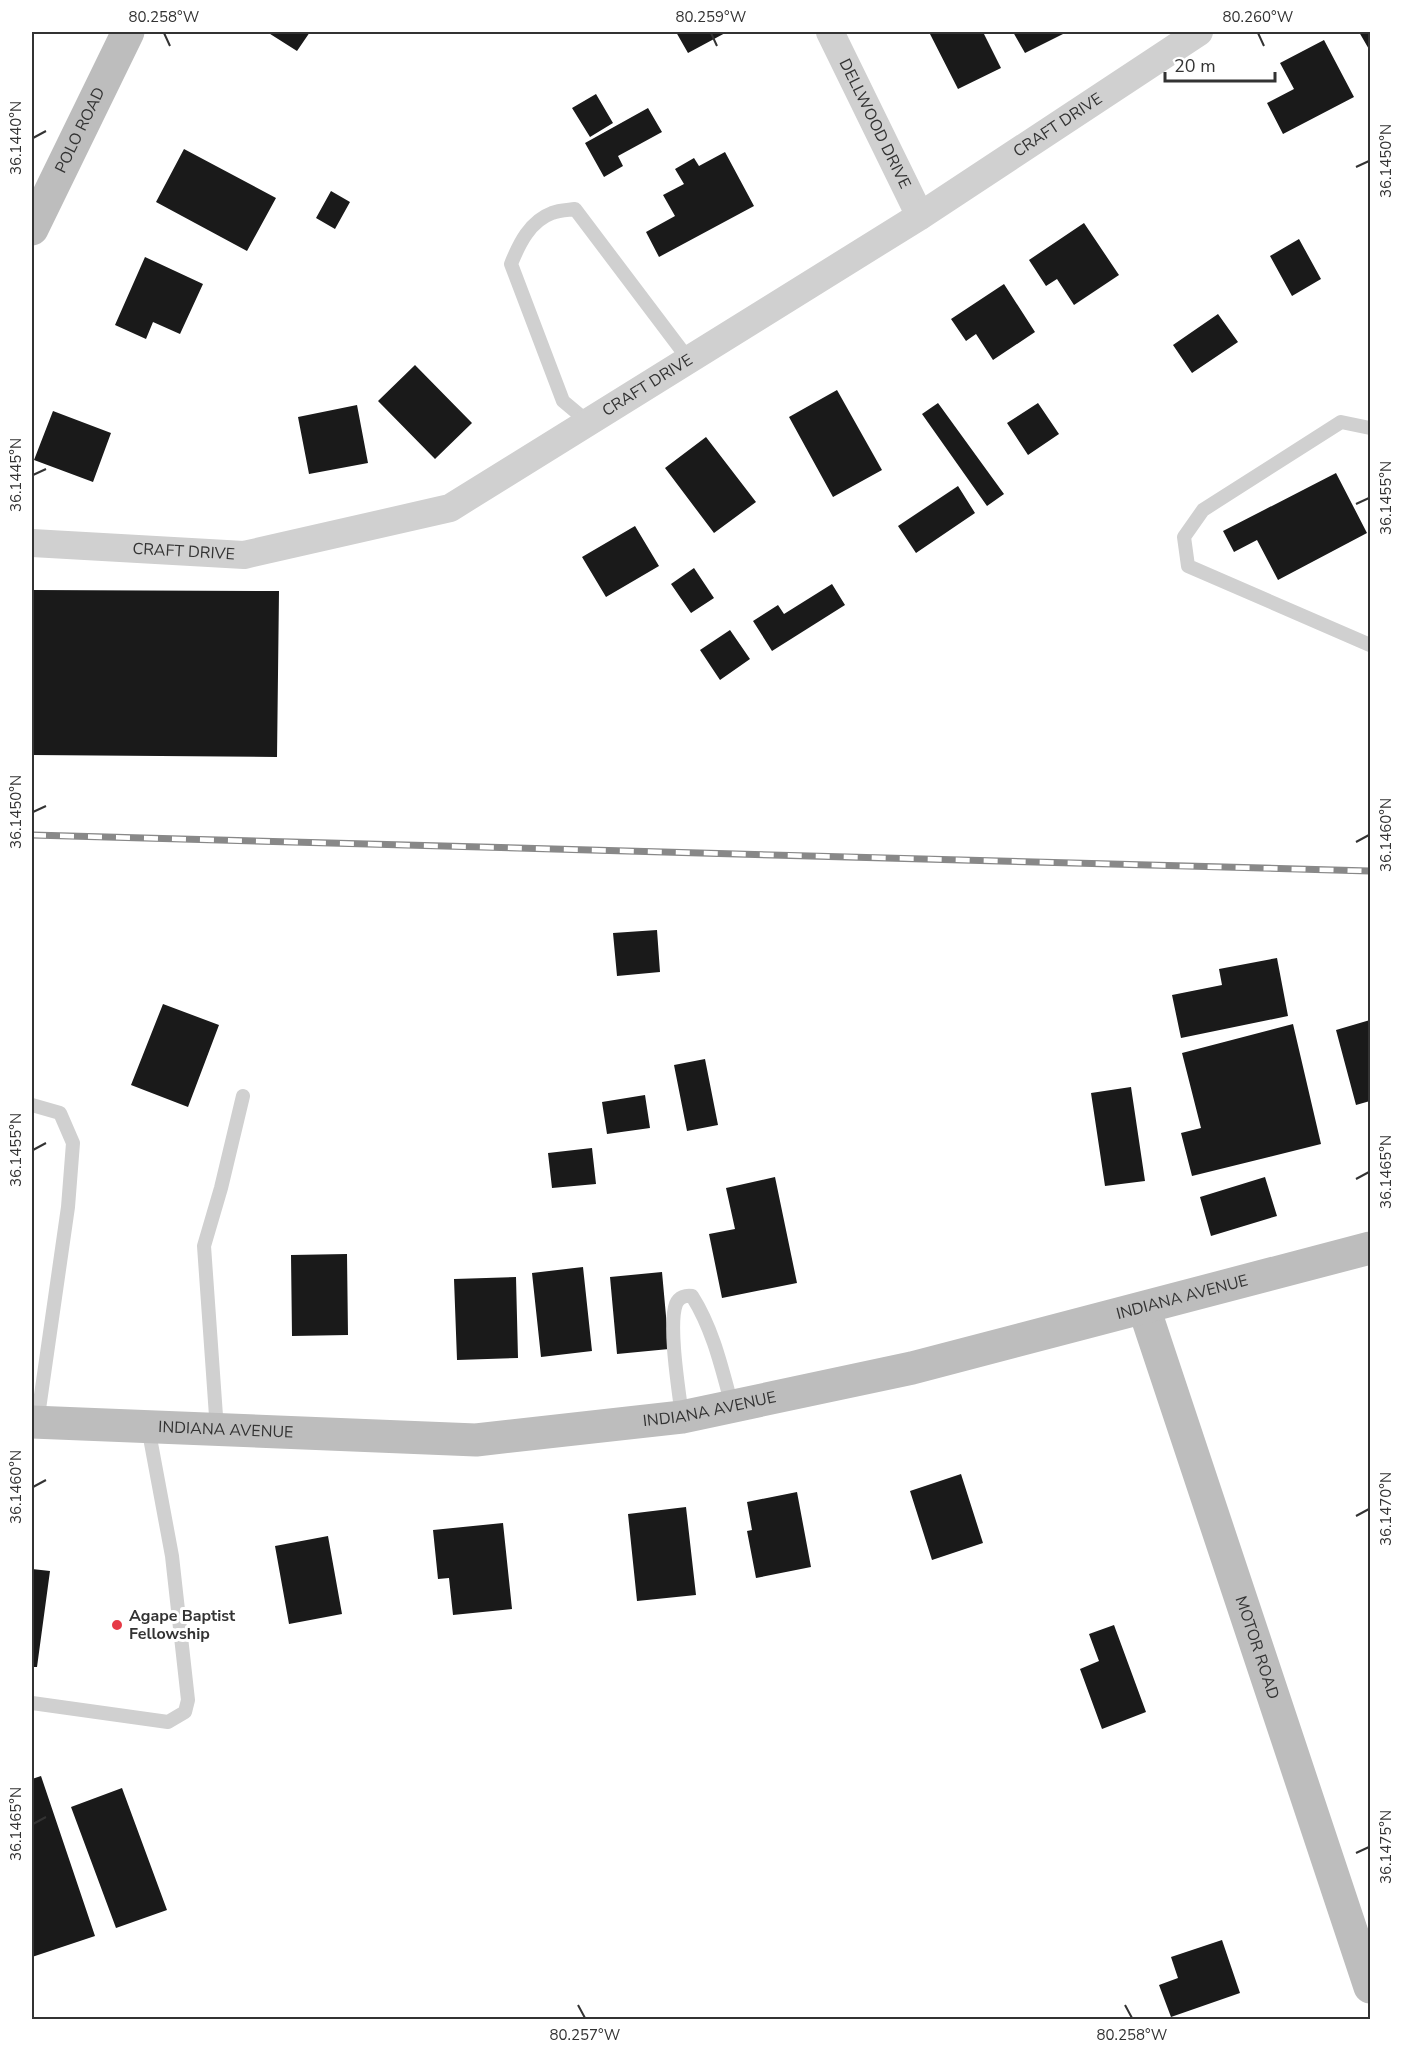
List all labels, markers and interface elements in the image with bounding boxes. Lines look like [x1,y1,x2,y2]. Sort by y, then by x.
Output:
text: 80.258°W [129,7,200,27]
text: 80.259°W [676,7,747,27]
text: 80.260°W [1223,7,1294,27]
scale bar [1165,45,1274,83]
text: 20 m [1174,54,1216,78]
street label: DELLWOOD DRIVE [834,55,916,192]
street label: POLO ROAD [50,83,110,177]
street label: CRAFT DRIVE [1009,88,1107,163]
text: 36.1440°N [6,101,26,175]
text: 36.1450°N [1376,124,1396,198]
street label: CRAFT DRIVE [598,349,697,422]
text: 36.1445°N [6,438,26,512]
text: 36.1455°N [1376,461,1396,535]
street label: CRAFT DRIVE [132,538,236,565]
text: 36.1450°N [6,775,26,849]
text: 36.1460°N [1376,798,1396,872]
text: 36.1455°N [6,1113,26,1187]
text: 36.1465°N [1376,1135,1396,1209]
street label: INDIANA AVENUE [1114,1269,1250,1325]
street label: INDIANA AVENUE [642,1386,778,1432]
street label: INDIANA AVENUE [158,1416,294,1444]
text: 36.1460°N [6,1450,26,1524]
text: 36.1470°N [1376,1472,1396,1546]
street label: MOTOR ROAD [1230,1593,1284,1702]
place label: Agape Baptist Fellowship [129,1605,236,1645]
marker: Agape Baptist Fellowship [110,1618,124,1632]
text: 36.1465°N [6,1787,26,1861]
text: 36.1475°N [1376,1810,1396,1884]
text: 80.257°W [550,2025,621,2045]
text: 80.258°W [1097,2025,1168,2045]

